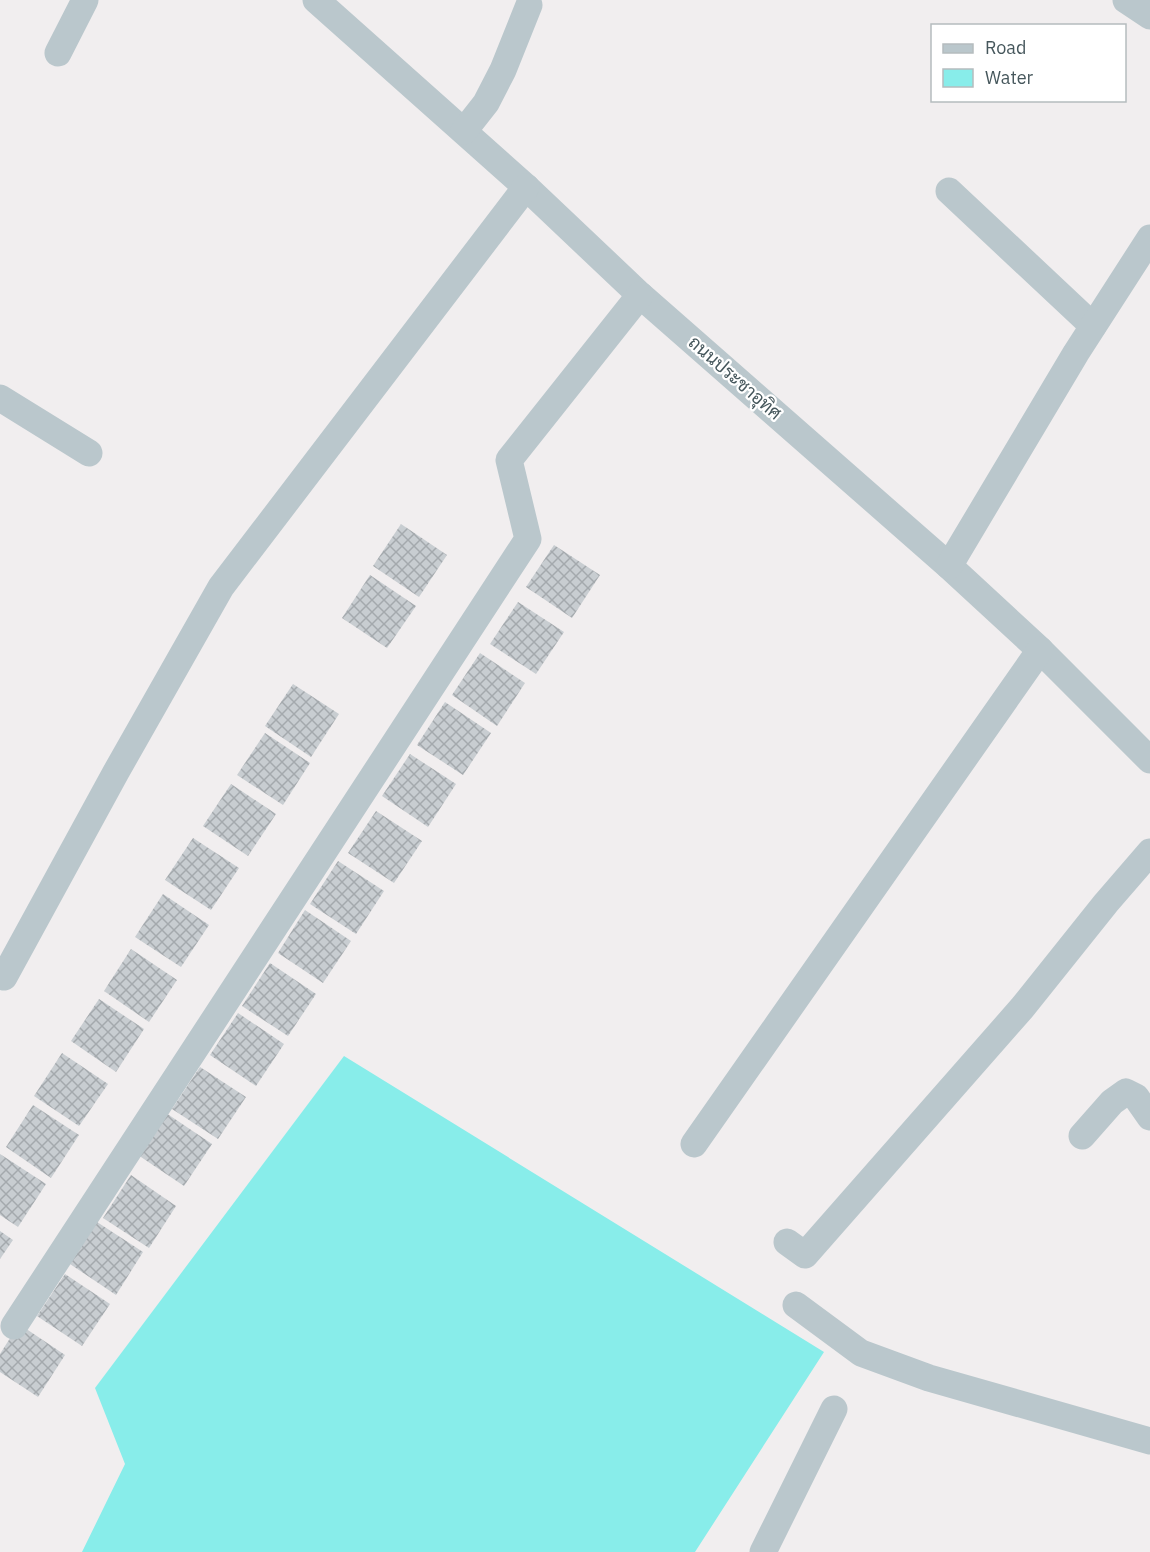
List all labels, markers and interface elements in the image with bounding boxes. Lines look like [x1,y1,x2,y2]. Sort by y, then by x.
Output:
legend [931,24,1126,102]
text: Road [985,36,1026,59]
text: Water [985,66,1034,89]
street label: ถนนประชาอุทิศ [683,331,787,425]

